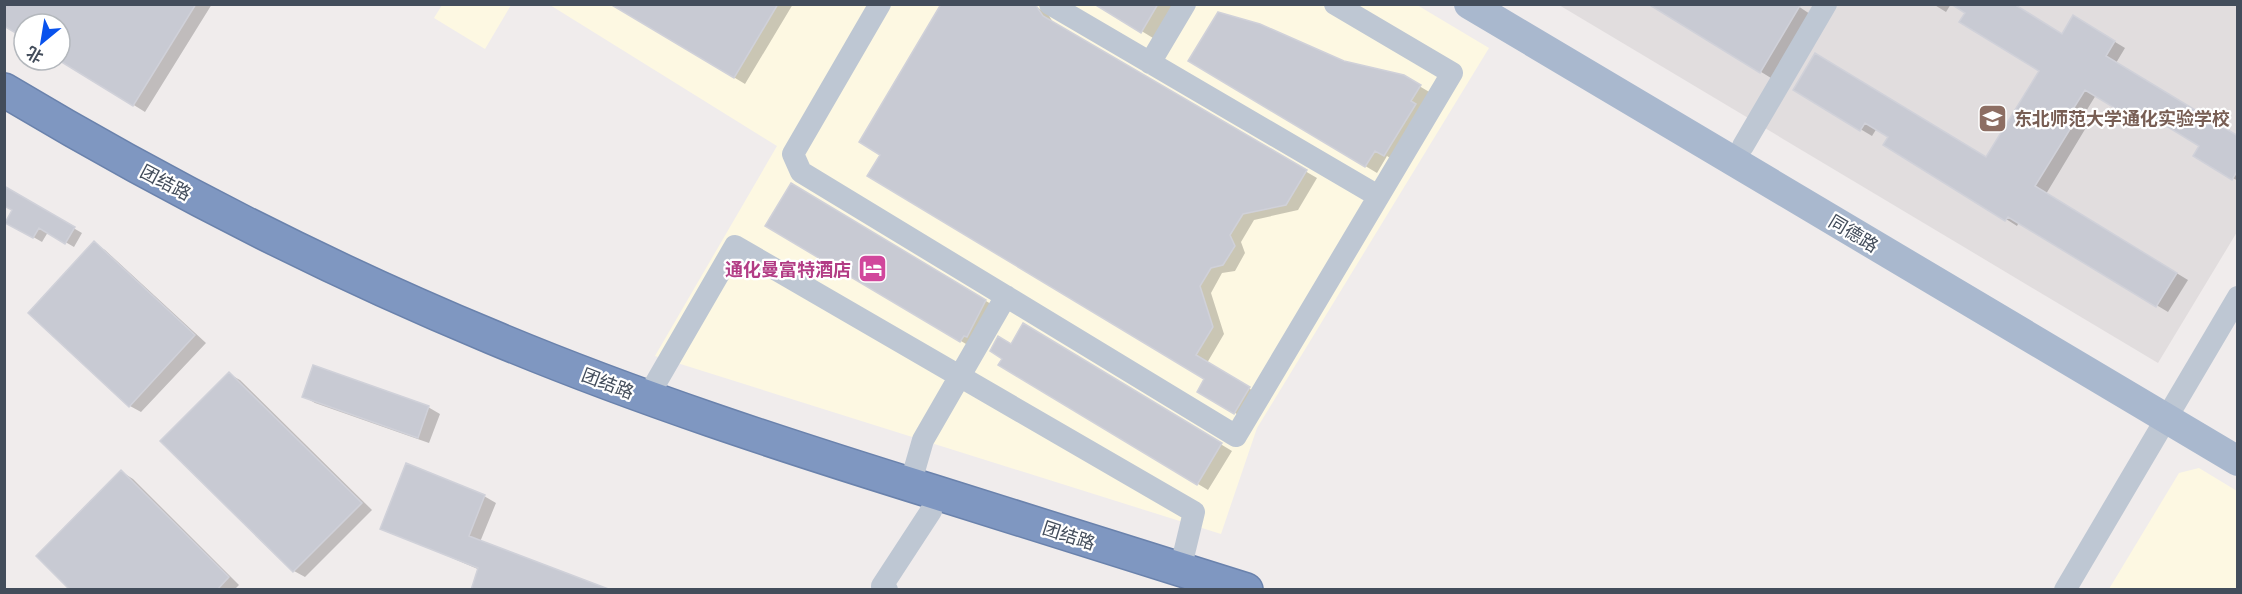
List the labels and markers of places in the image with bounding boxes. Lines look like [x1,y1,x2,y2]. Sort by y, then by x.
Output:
school or university icon: 东北师范大学通化实验学校 [1977,102,2009,134]
place label: 东北师范大学通化实验学校 [2014,107,2230,129]
hotel icon: 通化曼富特酒店 [856,253,888,285]
place label: 通化曼富特酒店 [725,258,851,280]

